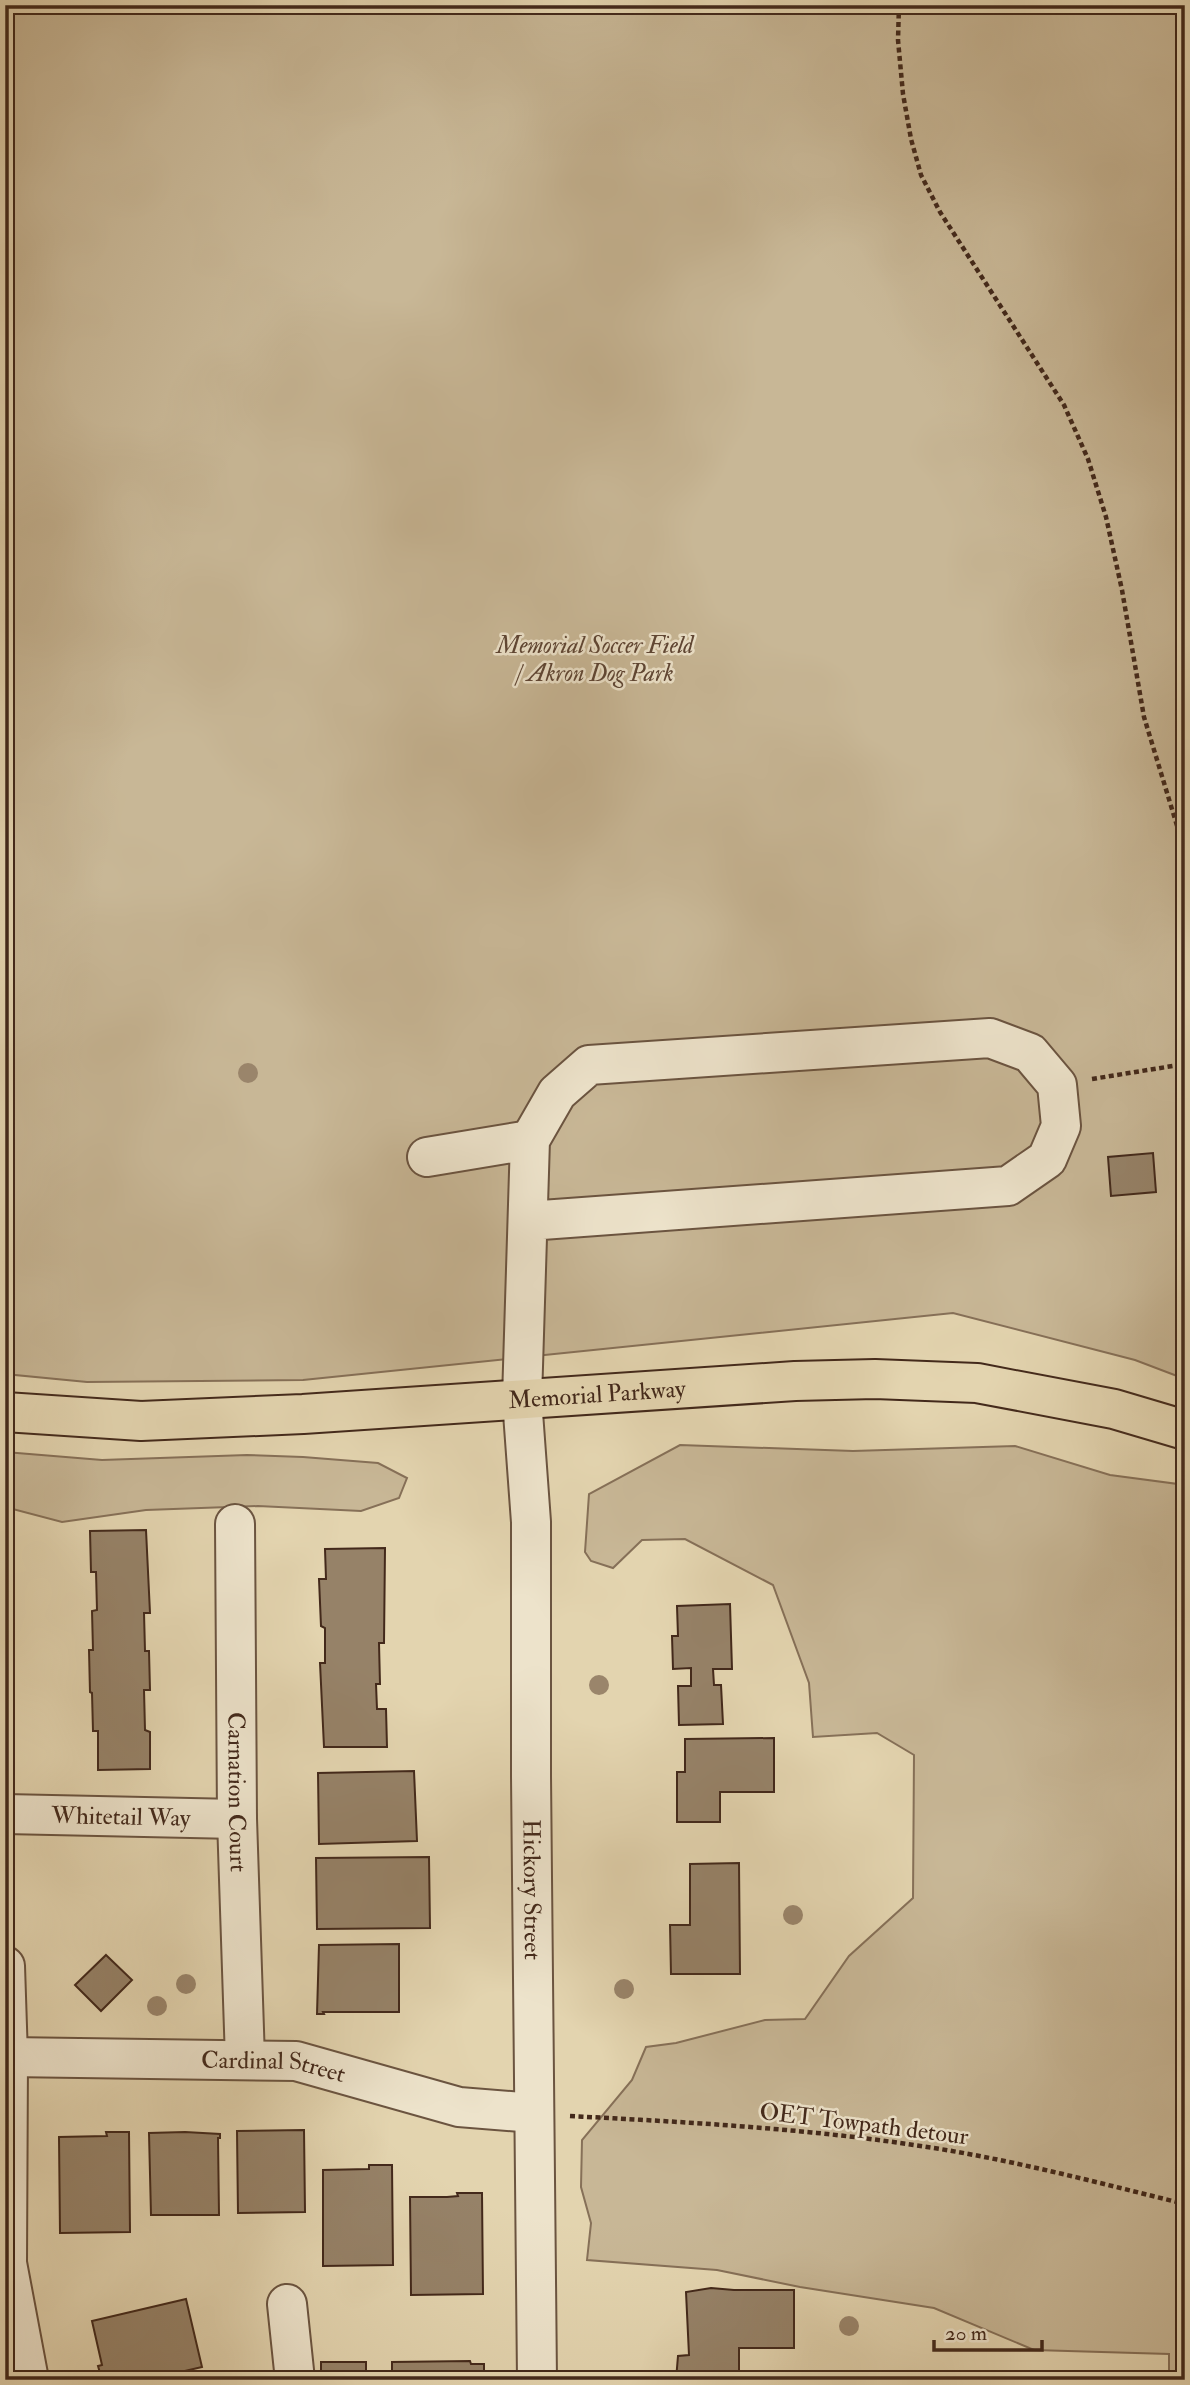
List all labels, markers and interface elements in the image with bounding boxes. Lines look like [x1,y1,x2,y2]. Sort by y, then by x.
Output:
park label: Memorial Soccer Field / Akron Dog Park [495,630,695,689]
street label: Memorial Parkway [507,1373,687,1416]
street label: Carnation Court [221,1712,254,1873]
street label: Whitetail Way [50,1799,191,1834]
street label: Hickory Street [516,1819,548,1960]
street label: Cardinal Street [201,2044,349,2090]
street label: OET Towpath detour [758,2096,970,2152]
scale bar [934,2308,1043,2352]
text: 20 m [945,2320,987,2347]

